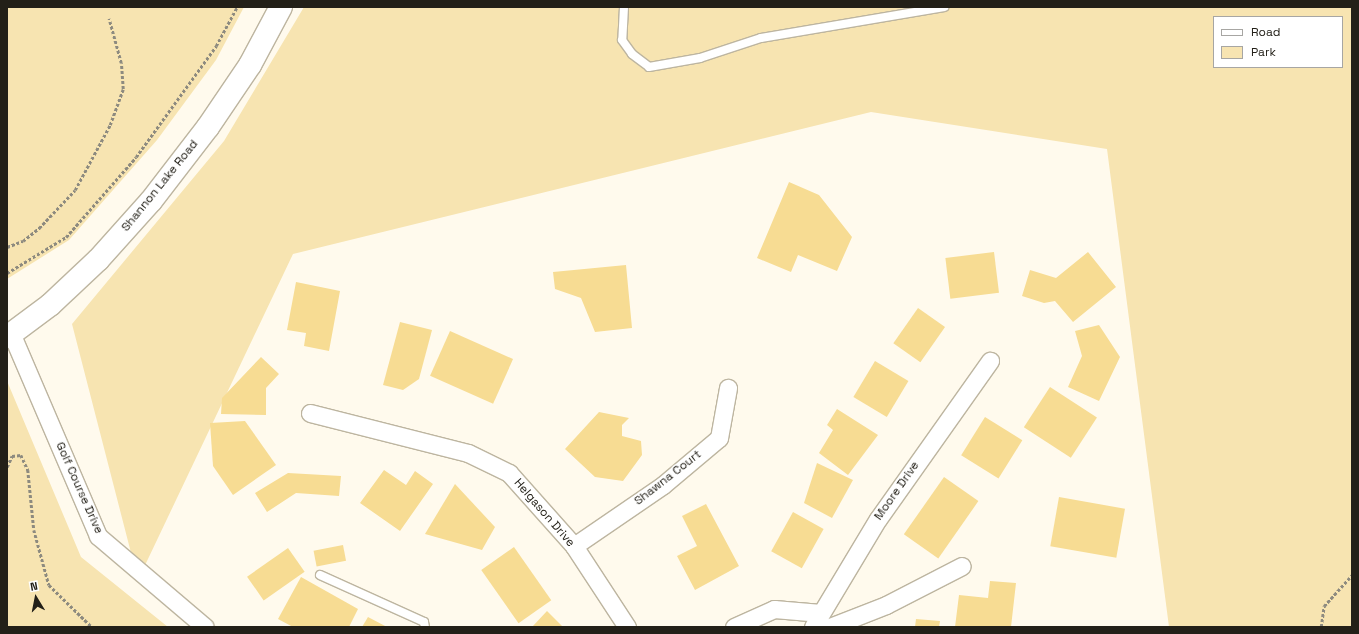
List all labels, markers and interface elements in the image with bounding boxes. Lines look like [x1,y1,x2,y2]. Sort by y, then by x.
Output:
legend [1213,16,1343,68]
text: Road [1251,24,1280,40]
text: Park [1251,44,1276,60]
street label: Shannon Lake Road [119,137,201,235]
street label: Golf Course Drive [52,440,106,536]
street label: Shawna Court [632,447,704,509]
street label: Moore Drive [871,459,923,523]
street label: Helgason Drive [511,476,577,550]
north arrow [16,578,56,618]
text: N [29,579,39,594]

